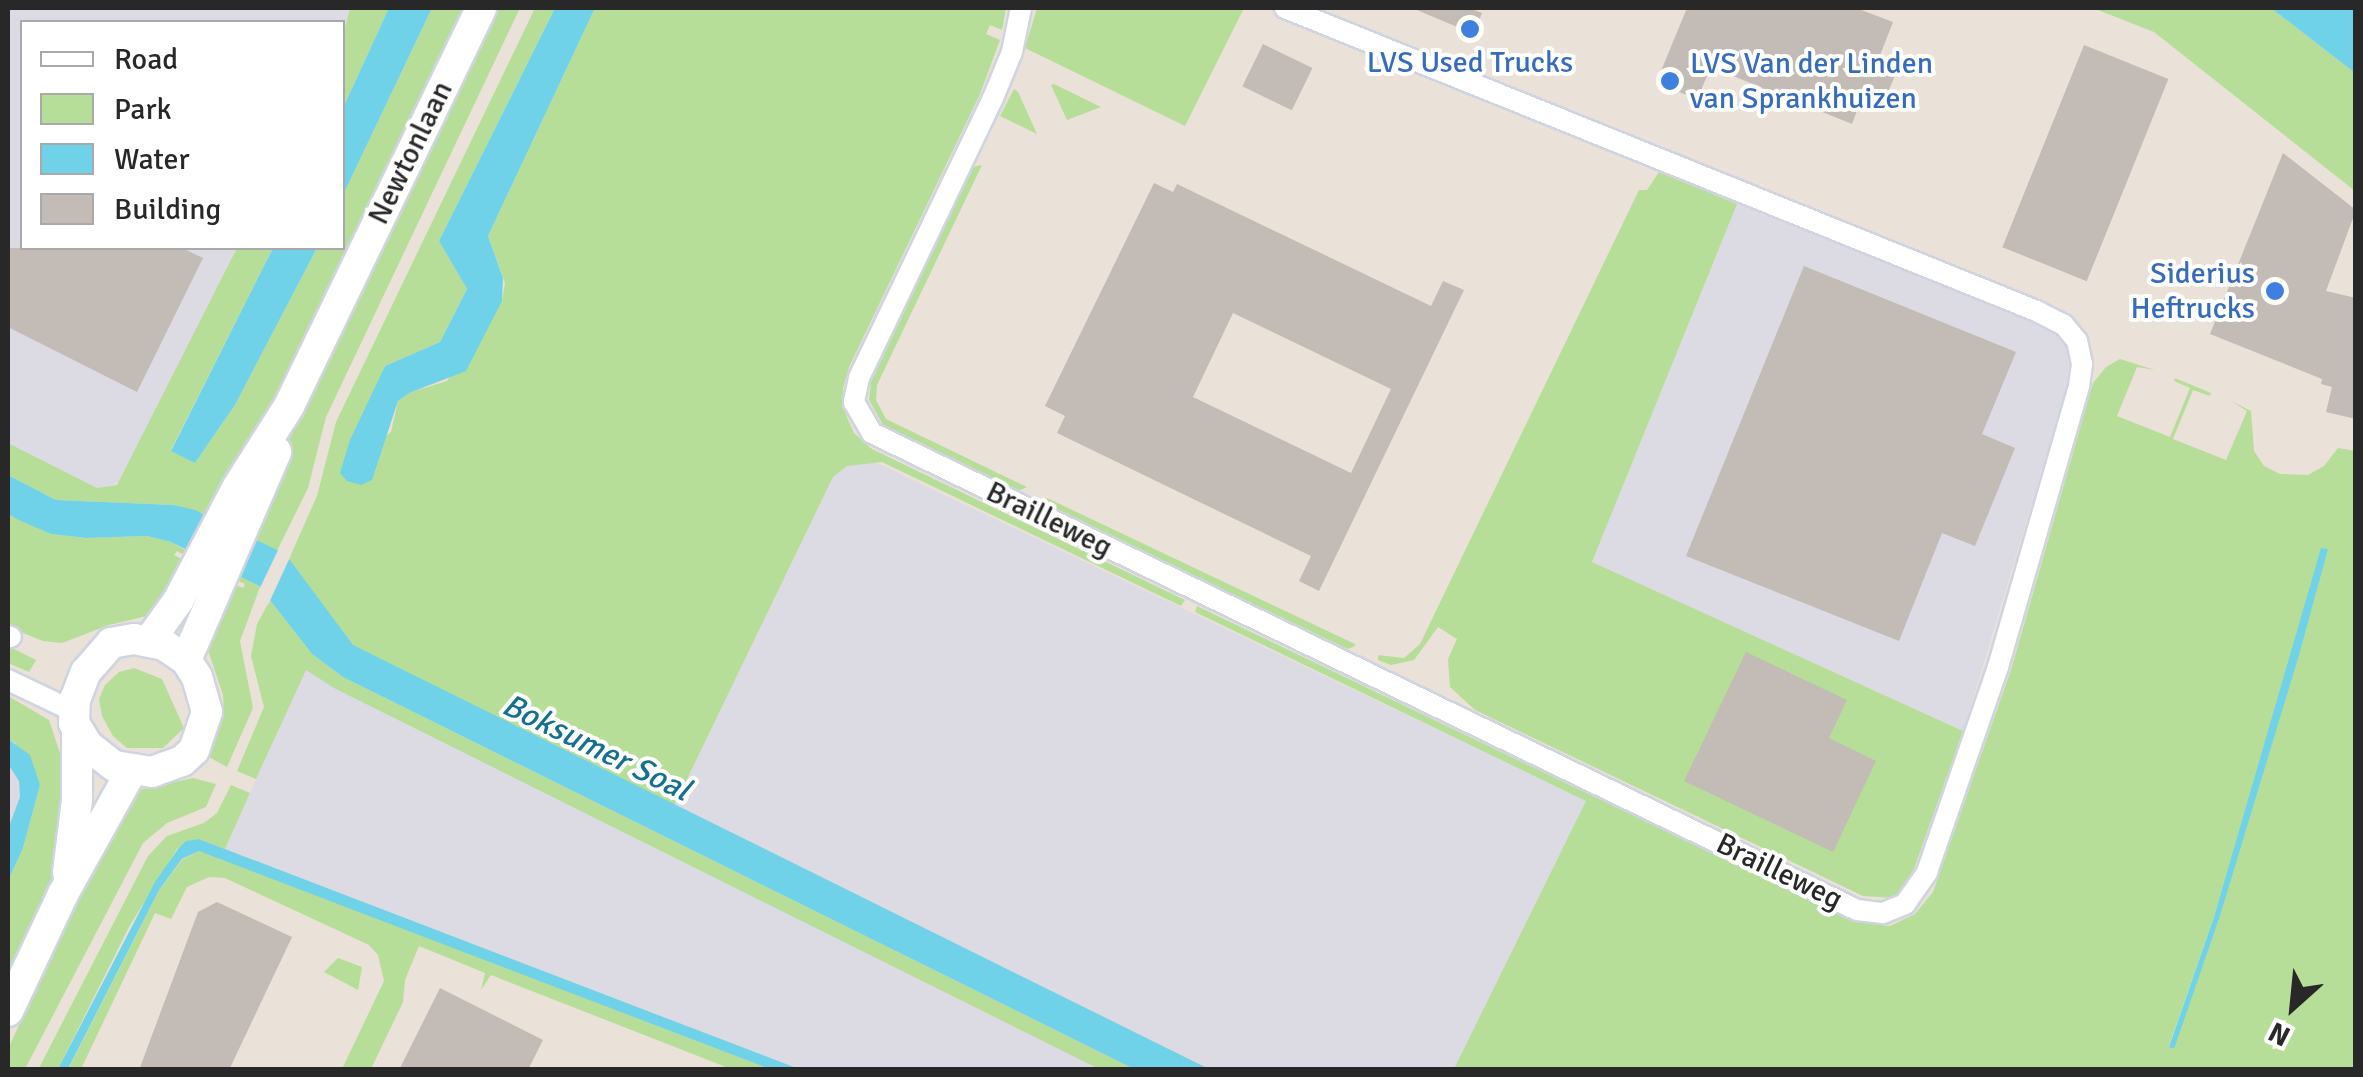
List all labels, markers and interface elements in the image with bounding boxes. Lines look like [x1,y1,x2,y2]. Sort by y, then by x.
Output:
marker: LVS Used Trucks [1459,18,1481,40]
legend [20,20,345,250]
text: Road [114,41,178,78]
place label: LVS Used Trucks [1367,45,1573,81]
place label: LVS Van der Linden van Sprankhuizen [1690,46,1933,116]
marker: LVS Van der Linden van Sprankhuizen [1659,70,1681,92]
street label: Newtonlaan [361,75,461,231]
text: Park [114,91,172,128]
text: Water [114,141,190,178]
text: Building [114,191,221,228]
place label: Siderius Heftrucks [2130,256,2255,326]
marker: Siderius Heftrucks [2264,280,2286,302]
street label: Brailleweg [980,474,1118,566]
water label: Boksumer Soal [496,686,696,810]
street label: Brailleweg [1710,826,1848,918]
north arrow [2243,957,2343,1057]
text: N [2263,1014,2296,1053]

